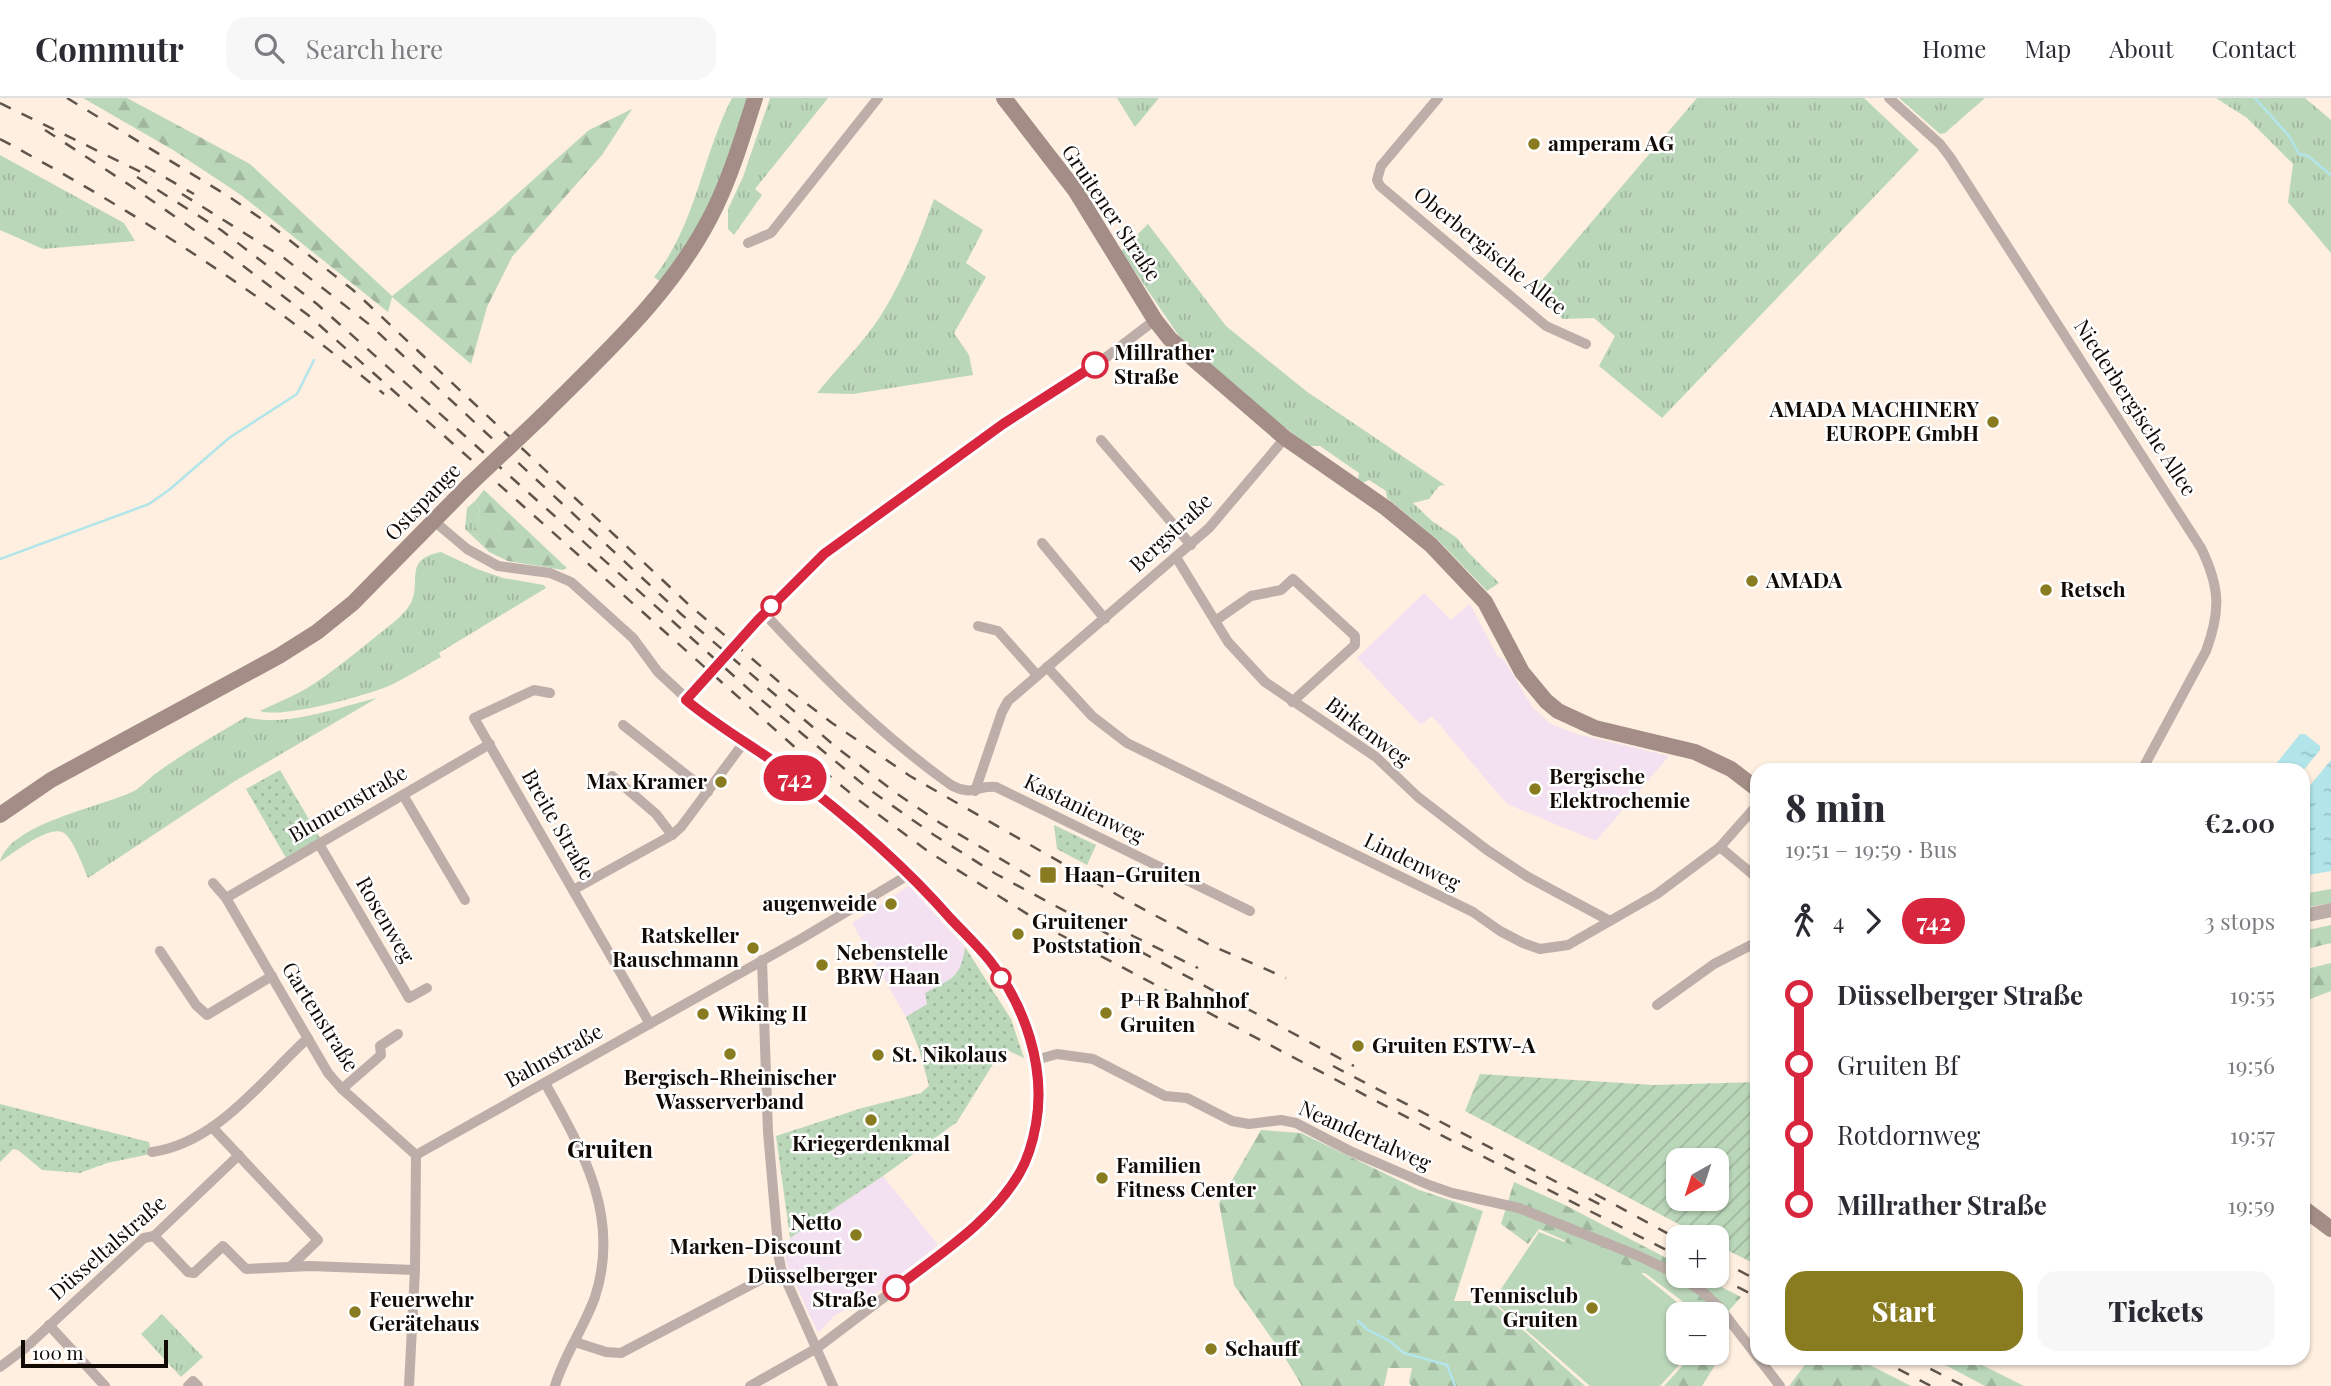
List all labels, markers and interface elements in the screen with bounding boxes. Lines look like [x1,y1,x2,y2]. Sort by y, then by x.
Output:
search box [226,17,716,80]
text: Commutr [35,26,184,70]
icon: search [250,29,288,67]
text: Search here [306,31,443,66]
text: Home [1922,32,1986,64]
text: Map [2024,32,2071,64]
text: About [2109,32,2173,64]
text: Contact [2211,32,2296,64]
place label: amperam AG [1548,128,1674,156]
marker: amperam AG [1526,136,1542,152]
street label: Gruitener Straße [1057,138,1169,286]
street label: Oberbergische Allee [1409,179,1574,320]
street label: Niederbergische Allee [2069,313,2204,501]
place label: Millrather Straße [1114,337,1215,389]
marker: Millrather Straße [1082,352,1108,378]
place label: AMADA MACHINERY EUROPE GmbH [1769,394,1979,446]
marker: AMADA MACHINERY EUROPE GmbH [1985,414,2001,430]
street label: Ostspange [377,456,466,546]
street label: Bergstraße [1122,486,1217,577]
place label: AMADA [1765,565,1843,593]
marker: AMADA [1744,573,1760,589]
place label: Retsch [2060,574,2126,602]
marker: Retsch [2038,582,2054,598]
unlabelled marker [761,596,781,616]
street label: Birkenweg [1321,689,1417,772]
line badge: 742 [755,755,835,801]
street label: Blumenstraße [283,757,411,848]
place label: Bergische Elektrochemie [1549,761,1690,813]
text: 742 [778,762,812,794]
street label: Breite Straße [517,764,603,884]
place label: Max Kramer [586,766,707,794]
street label: Kastanienweg [1020,766,1150,848]
marker: Max Kramer [713,774,729,790]
marker: Bergische Elektrochemie [1527,781,1543,797]
text: 8 min [1785,781,1886,832]
text: €2.00 [2204,805,2275,840]
street label: Lindenweg [1360,825,1466,896]
text: 19:51 – 19:59 · Bus [1785,833,1957,864]
place label: Haan-Gruiten [1064,859,1201,887]
marker: Haan-Gruiten [1038,865,1058,885]
street label: Rosenweg [351,871,423,967]
place label: augenweide [762,888,877,916]
marker: augenweide [883,896,899,912]
icon: walk [1785,902,1823,940]
icon: forward [1854,902,1892,940]
text: 4 [1833,905,1844,936]
text: 742 [1916,905,1951,937]
text: 3 stops [2204,905,2275,936]
place label: Gruitener Poststation [1032,906,1141,958]
place label: Ratskeller Rauschmann [612,920,739,972]
marker: Gruitener Poststation [1010,926,1026,942]
place label: Nebenstelle BRW Haan [836,937,948,989]
marker: Ratskeller Rauschmann [745,940,761,956]
street label: Gartenstraße [277,956,367,1076]
marker: Nebenstelle BRW Haan [814,957,830,973]
unlabelled marker [991,968,1011,988]
text: Düsselberger Straße [1837,977,2083,1012]
text: 19:55 [2230,979,2275,1010]
place label: P+R Bahnhof Gruiten [1120,985,1250,1037]
place label: Wiking II [716,998,807,1026]
marker: P+R Bahnhof Gruiten [1098,1005,1114,1021]
marker: Wiking II [695,1006,711,1022]
street label: Bahnstraße [499,1016,607,1093]
place label: Gruiten ESTW-A [1372,1030,1537,1058]
marker: Gruiten ESTW-A [1350,1038,1366,1054]
place label: St. Nikolaus [892,1039,1007,1067]
marker: Bergisch-Rheinischer Wasserverband [722,1046,738,1062]
marker: St. Nikolaus [870,1047,886,1063]
text: Gruiten Bf [1837,1047,1959,1082]
text: 19:56 [2227,1049,2275,1080]
place label: Bergisch-Rheinischer Wasserverband [624,1062,836,1114]
street label: Neandertalweg [1295,1093,1436,1176]
marker: Kriegerdenkmal [863,1112,879,1128]
text: Rotdornweg [1837,1117,1980,1152]
text: 19:57 [2230,1119,2275,1150]
place label: Kriegerdenkmal [792,1128,950,1156]
district label: Gruiten [567,1132,653,1164]
north arrow [1666,1148,1729,1211]
map controls [1666,1148,1729,1365]
place label: Familien Fitness Center [1116,1150,1256,1202]
marker: Familien Fitness Center [1094,1170,1110,1186]
text: Millrather Straße [1837,1187,2047,1222]
street label: Düsseltalstraße [42,1188,171,1305]
text: 19:59 [2227,1189,2275,1220]
place label: Netto Marken-Discount [670,1207,843,1259]
button: + [1666,1225,1729,1288]
marker: Netto Marken-Discount [848,1227,864,1243]
place label: Düsselberger Straße [747,1260,877,1312]
button: Start [1785,1271,2023,1351]
button: Tickets [2037,1271,2275,1351]
marker: Düsselberger Straße [883,1275,909,1301]
place label: Tennisclub Gruiten [1470,1280,1578,1332]
place label: Feuerwehr Gerätehaus [369,1284,480,1336]
marker: Tennisclub Gruiten [1584,1300,1600,1316]
button: − [1666,1302,1729,1365]
marker: Feuerwehr Gerätehaus [347,1304,363,1320]
place label: Schauff [1225,1333,1300,1361]
scale bar [21,1337,168,1369]
text: 100 m [32,1339,83,1365]
marker: Schauff [1203,1341,1219,1357]

